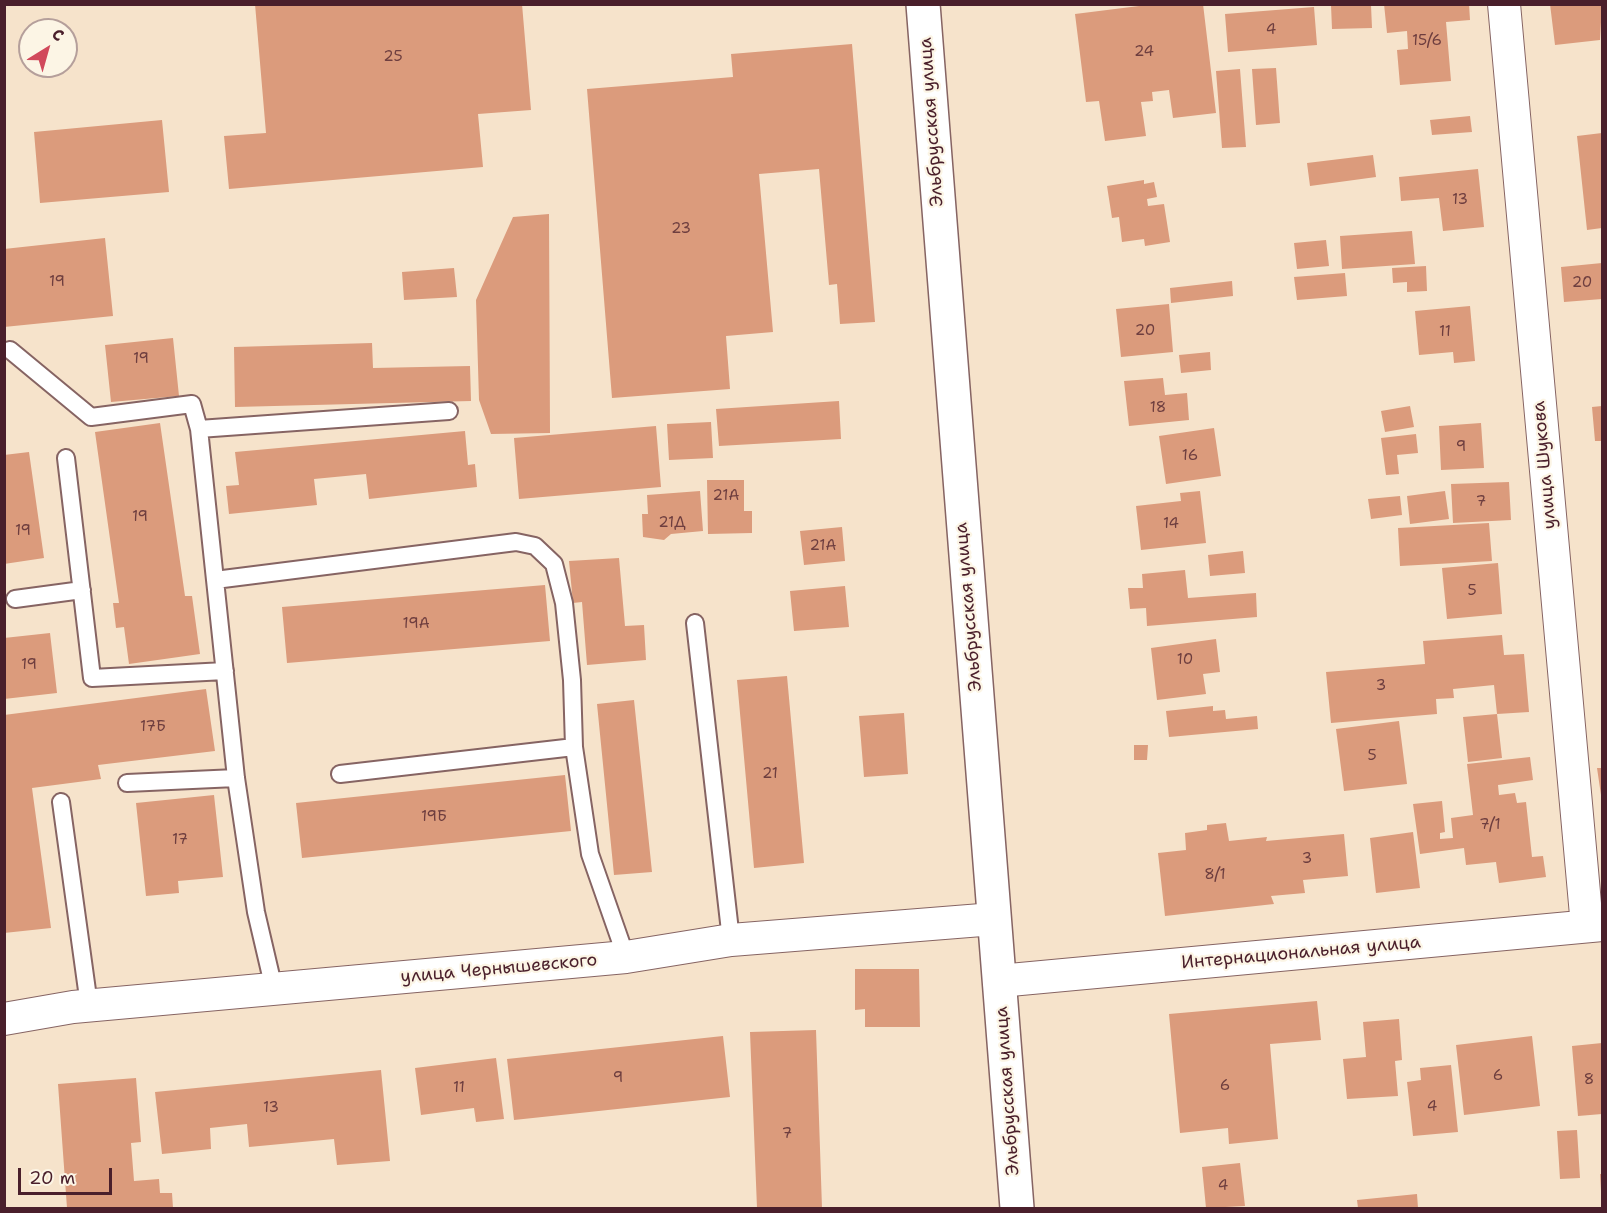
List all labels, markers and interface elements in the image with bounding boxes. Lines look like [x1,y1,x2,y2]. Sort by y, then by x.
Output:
north arrow [18,18,78,78]
house number: 4 [1266,21,1276,39]
text: С [48,23,68,46]
house number: 15/6 [1412,32,1442,50]
street label: Эльбрусская улица [915,37,949,207]
house number: 24 [1134,43,1154,61]
house number: 25 [383,48,403,66]
house number: 13 [1452,191,1468,209]
house number: 23 [671,220,691,238]
house number: 19 [49,273,65,291]
house number: 20 [1572,274,1592,292]
house number: 20 [1135,322,1155,340]
house number: 11 [1439,323,1451,341]
house number: 19 [133,350,149,368]
house number: 18 [1150,399,1166,417]
street label: улица Шукова [1529,400,1561,530]
house number: 9 [1456,438,1466,456]
house number: 16 [1182,447,1198,465]
house number: 21А [713,487,739,505]
house number: 7 [1476,493,1486,511]
house number: 19 [132,508,148,526]
house number: 21Д [658,514,686,532]
house number: 14 [1163,515,1179,533]
house number: 19 [15,522,31,540]
street label: Эльбрусская улица [951,522,987,692]
house number: 21А [810,537,836,555]
house number: 5 [1467,582,1477,600]
house number: 19А [402,615,430,633]
house number: 10 [1177,651,1193,669]
house number: 19 [21,656,37,674]
house number: 3 [1376,677,1386,695]
house number: 17Б [140,718,166,736]
house number: 5 [1367,747,1377,765]
house number: 21 [762,765,778,783]
house number: 19Б [421,808,447,826]
house number: 7/1 [1479,816,1501,834]
house number: 17 [172,831,188,849]
house number: 3 [1302,850,1312,868]
house number: 8/1 [1204,866,1226,884]
street label: Интернациональная улица [1180,932,1422,974]
street label: улица Чернышевского [400,950,598,988]
street label: Эльбрусская улица [991,1006,1025,1176]
house number: 6 [1493,1067,1503,1085]
house number: 9 [613,1069,623,1087]
house number: 8 [1584,1071,1594,1089]
house number: 6 [1220,1077,1230,1095]
house number: 11 [453,1079,465,1097]
house number: 4 [1427,1098,1437,1116]
house number: 13 [263,1099,279,1117]
house number: 7 [782,1125,792,1143]
scale bar [21,1156,116,1194]
text: 20 m [29,1166,75,1190]
house number: 4 [1218,1177,1228,1195]

